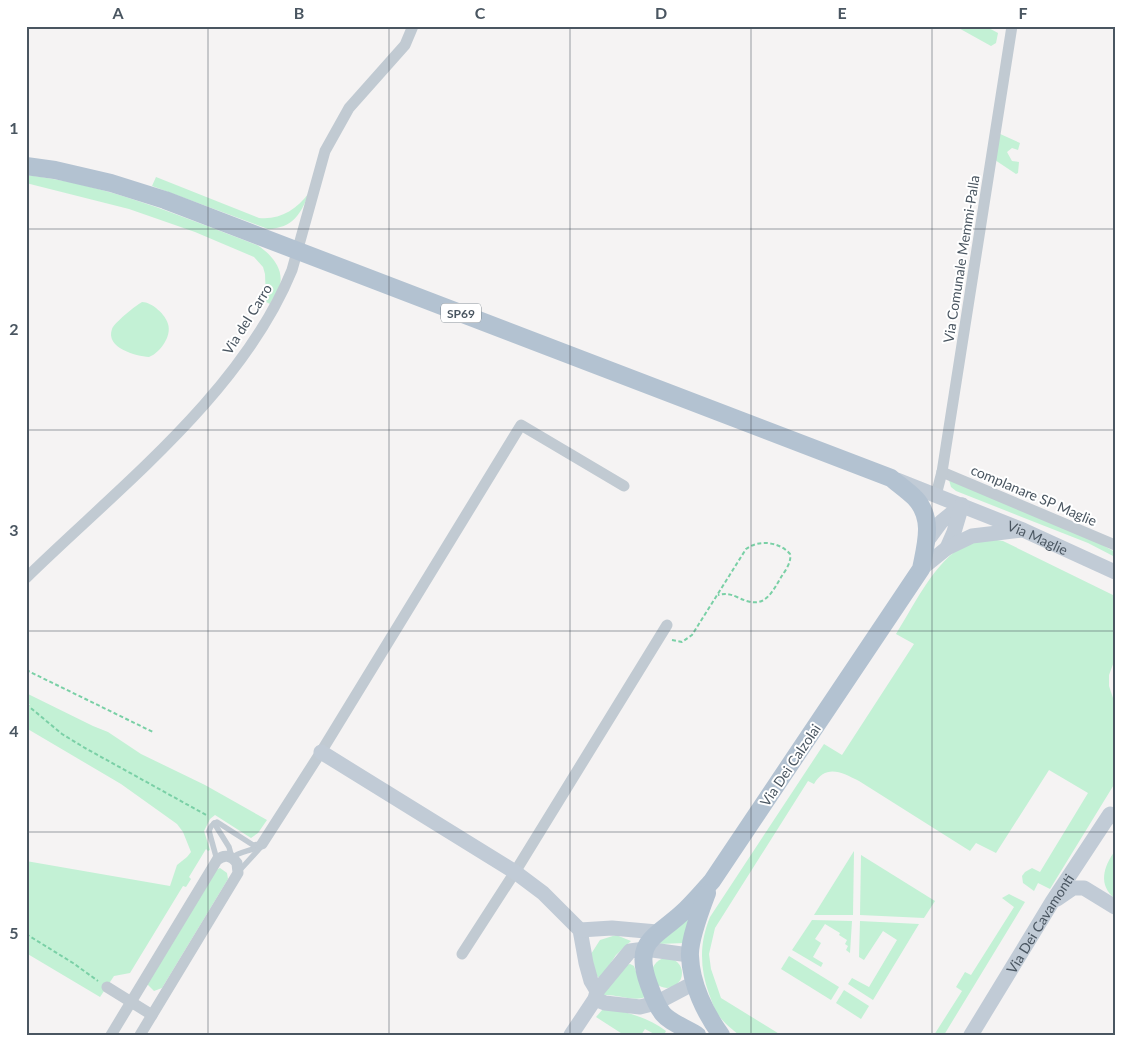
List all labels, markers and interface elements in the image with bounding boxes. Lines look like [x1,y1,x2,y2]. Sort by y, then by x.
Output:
text: A [111,3,124,22]
text: B [294,3,304,22]
text: C [475,3,486,22]
text: D [655,3,667,22]
text: E [837,3,847,22]
text: F [1018,3,1028,22]
text: 1 [9,118,19,137]
street label: Via Comunale Memmi-Palla [939,174,983,344]
street label: Via del Carro [219,281,275,357]
road number: SP69 [441,304,481,322]
text: 2 [9,319,19,338]
street label: complanare SP Maglie [969,461,1099,529]
street label: Via Maglie [1005,516,1071,558]
text: 3 [9,520,19,539]
text: 4 [9,721,19,740]
street label: Via Dei Calzolai [756,721,824,809]
street label: Via Dei Cavamonti [1002,870,1077,976]
text: 5 [9,923,19,942]

